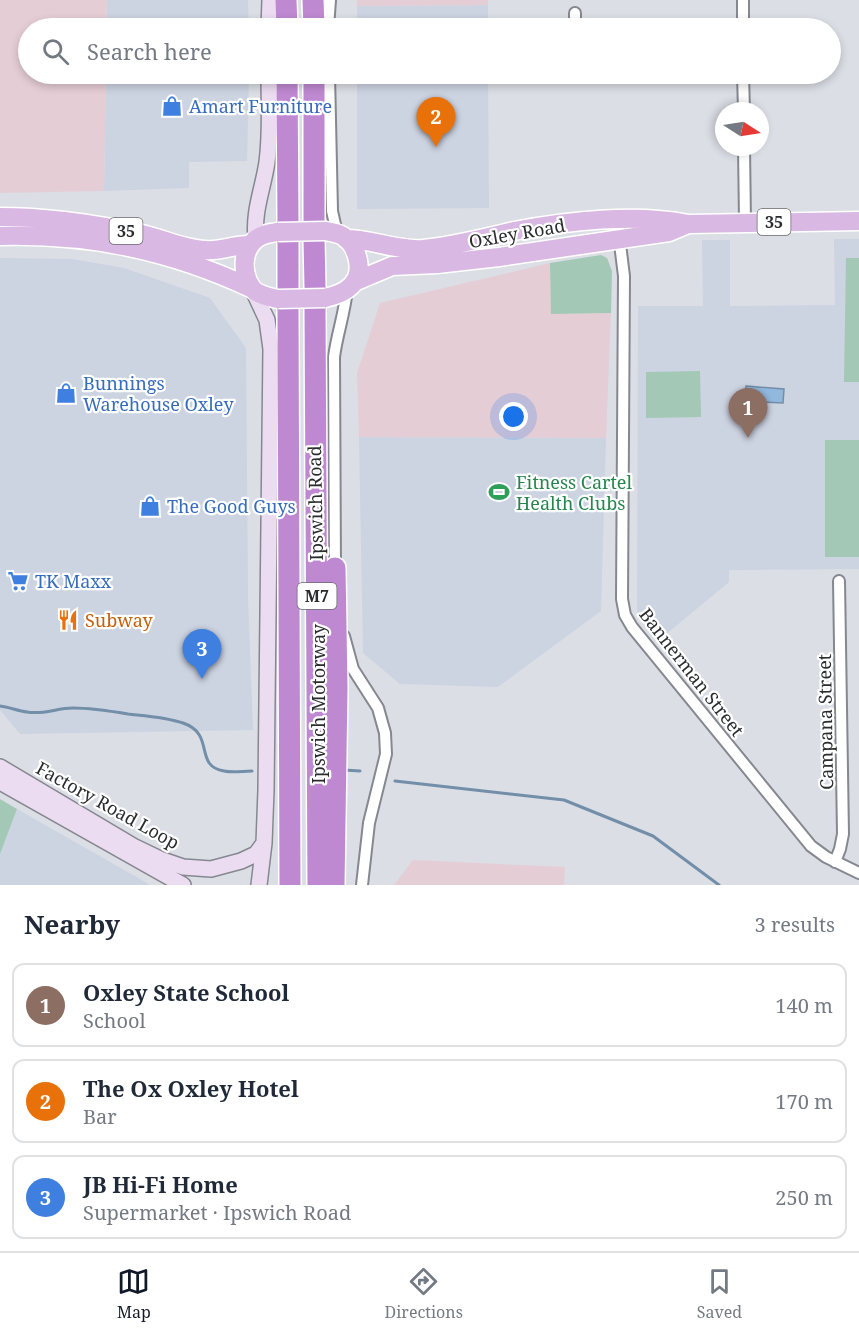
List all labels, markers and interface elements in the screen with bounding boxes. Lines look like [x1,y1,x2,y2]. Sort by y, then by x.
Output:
search box [18,18,841,84]
icon: search [39,35,72,68]
text: Search here [87,36,212,66]
shop icon: Amart Furniture [160,94,184,118]
place label: Amart Furniture [189,94,332,118]
pin: 2 [416,98,456,147]
north arrow [715,102,769,156]
road number: 35 [758,209,790,235]
street label: Oxley Road [467,213,567,253]
road number: 35 [110,218,142,244]
place label: Bunnings Warehouse Oxley [83,371,234,416]
shop icon: Bunnings Warehouse Oxley [54,381,78,405]
pin: 1 [728,388,768,438]
your location [499,402,528,431]
street label: Ipswich Road [302,445,328,561]
place label: Fitness Cartel Health Clubs [516,470,633,515]
sports icon: Fitness Cartel Health Clubs [487,480,511,504]
shop icon: The Good Guys [138,494,162,518]
place label: The Good Guys [167,494,296,518]
supermarket icon: TK Maxx [6,569,30,593]
place label: TK Maxx [35,569,112,593]
road number: M7 [298,583,336,609]
street label: Bannerman Street [634,603,750,741]
restaurant icon: Subway [56,608,80,632]
place label: Subway [85,608,154,632]
street label: Ipswich Motorway [306,623,330,784]
pin: 3 [182,630,222,679]
street label: Campana Street [812,654,838,790]
street label: Factory Road Loop [32,756,184,854]
text: Nearby [24,906,120,942]
text: 3 results [755,911,835,938]
text: Oxley State School [83,977,289,1007]
text: 1 [40,992,51,1019]
text: 140 m [775,992,833,1019]
text: School [83,1007,146,1034]
text: The Ox Oxley Hotel [83,1073,299,1103]
text: 2 [40,1088,51,1115]
text: 170 m [775,1088,833,1115]
text: Bar [83,1103,117,1130]
text: JB Hi-Fi Home [83,1169,238,1199]
text: 3 [40,1184,51,1211]
text: 250 m [775,1184,833,1211]
text: Supermarket · Ipswich Road [83,1199,351,1226]
tab: Map [117,1265,151,1323]
tab: Directions [385,1265,463,1323]
tab: Saved [697,1265,742,1323]

